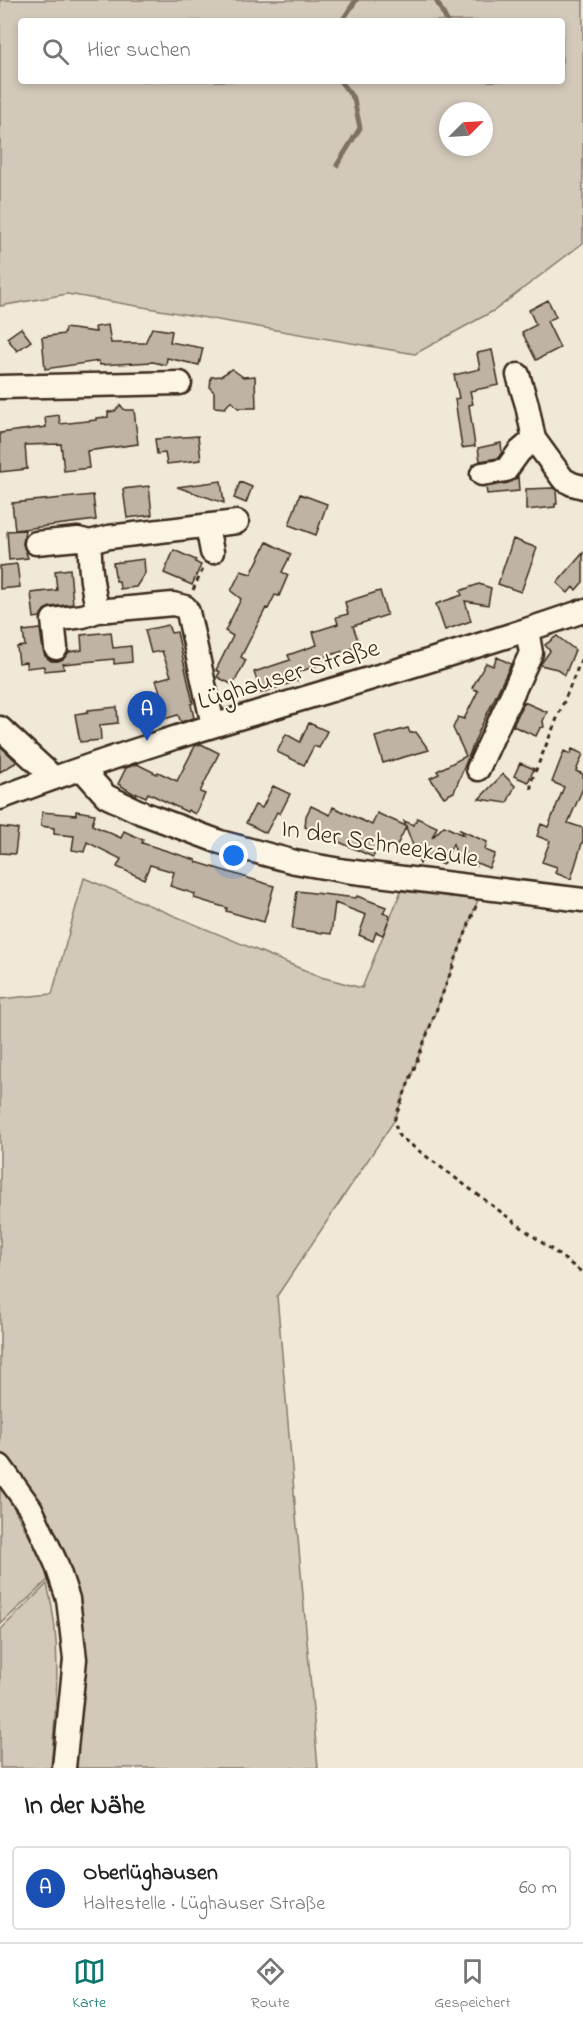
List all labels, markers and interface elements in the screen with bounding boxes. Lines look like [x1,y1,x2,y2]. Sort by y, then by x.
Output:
search box [18,18,565,84]
icon: search [39,35,72,68]
text: Hier suchen [87,35,191,67]
north arrow [439,102,493,156]
street label: Lüghauser Straße [193,630,385,722]
pin: A [128,692,166,741]
street label: In der Schneekaule [278,811,481,879]
your location [219,841,248,870]
text: In der Nähe [24,1788,145,1826]
text: Oberlüghausen [83,1858,218,1890]
text: A [39,1874,52,1903]
text: 60 m [519,1874,557,1903]
text: Haltestelle · Lüghauser Straße [83,1890,325,1919]
tab: Karte [72,1955,106,2015]
tab: Route [251,1955,290,2015]
tab: Gespeichert [434,1955,511,2015]

